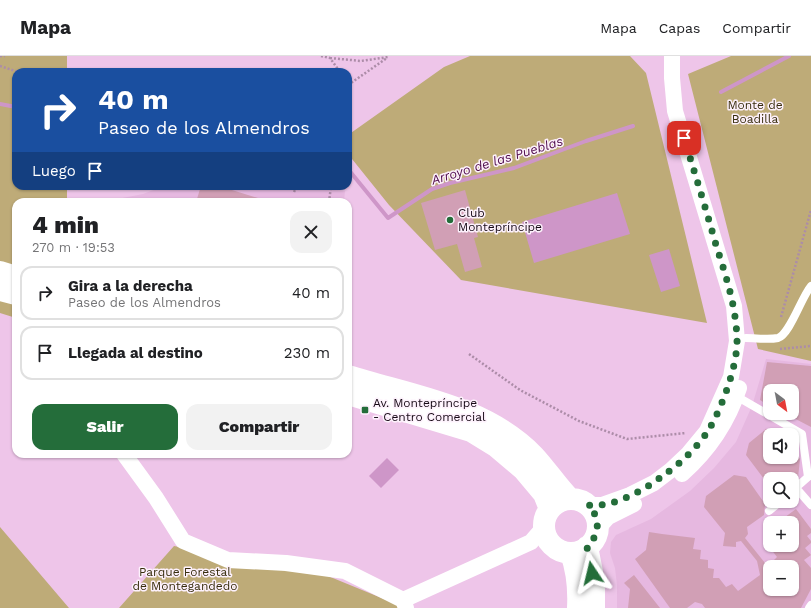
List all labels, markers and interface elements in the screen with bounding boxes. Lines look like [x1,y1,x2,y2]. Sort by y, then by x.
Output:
text: Mapa [20,16,71,39]
text: Mapa [600,20,637,36]
text: Capas [659,20,700,36]
text: Compartir [722,20,791,36]
text: 40 m [98,83,168,116]
icon: right [32,84,84,136]
park label: Monte de Boadilla [727,98,783,126]
text: Paseo de los Almendros [98,117,310,138]
pin [667,121,701,155]
icon: arrive [673,127,695,149]
water label: Arroyo de las Pueblas [429,133,565,188]
icon: arrive [84,160,106,182]
text: Luego [32,162,76,180]
place label: Club Montepríncipe [458,206,542,234]
text: 4 min [32,211,99,239]
button: close [290,211,332,253]
marker: Club Montepríncipe [445,215,455,225]
text: 270 m · 19:53 [32,240,115,255]
text: Gira a la derecha [68,277,193,295]
icon: right [34,282,56,304]
text: 40 m [292,284,330,302]
text: Paseo de los Almendros [68,295,221,310]
icon: arrive [34,342,56,364]
text: Llegada al destino [68,344,203,362]
text: 230 m [284,344,330,362]
north arrow [763,384,799,420]
map controls [763,384,799,596]
place label: Av. Montepríncipe - Centro Comercial [373,396,486,424]
button: Salir [32,404,178,450]
button: Compartir [186,404,332,450]
marker: Av. Montepríncipe - Centro Comercial [360,405,370,415]
button: sound [763,428,799,464]
button: search [763,472,799,508]
button: + [763,516,799,552]
position arrow [571,552,613,594]
button: − [763,560,799,596]
park label: Parque Forestal de Montegandedo [133,565,237,593]

